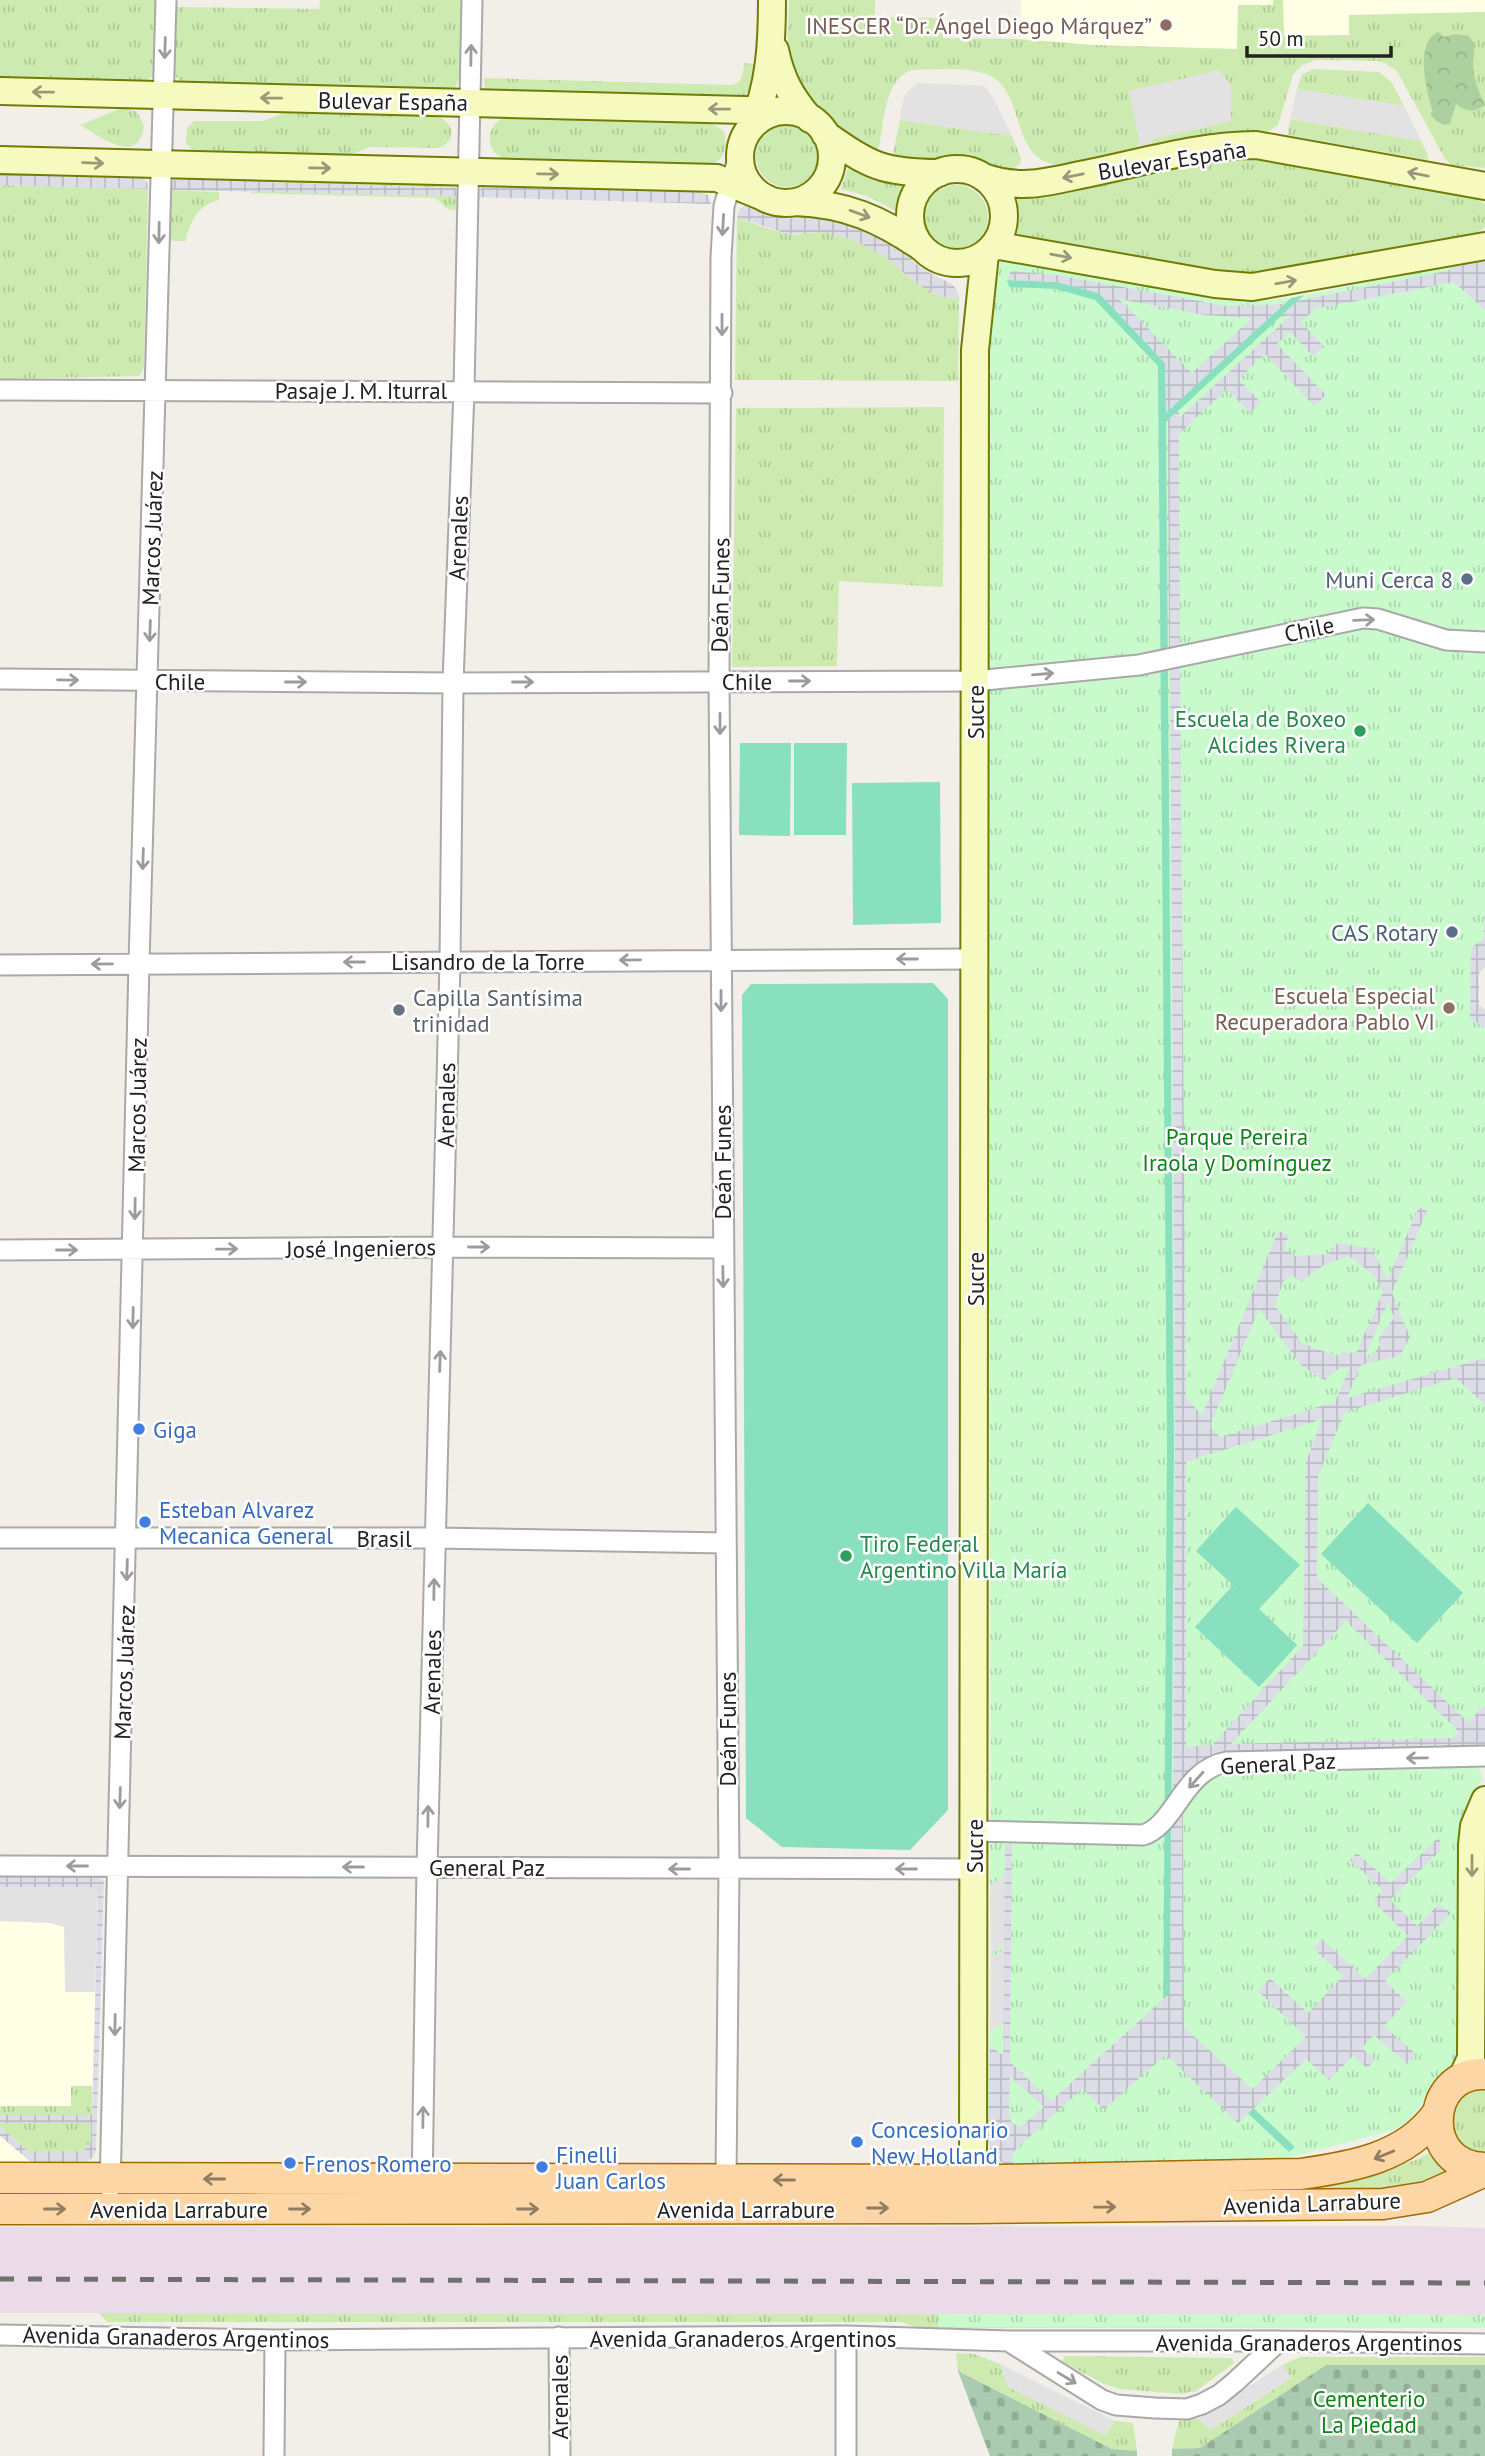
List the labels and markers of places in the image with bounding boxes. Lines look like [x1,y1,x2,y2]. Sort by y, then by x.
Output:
place label: INESCER “Dr. Ángel Diego Márquez” [806,11,1152,40]
marker: INESCER “Dr. Ángel Diego Márquez” [1158,17,1174,33]
place label: Muni Cerca 8 [1325,565,1453,594]
marker: Muni Cerca 8 [1459,571,1475,587]
place label: Escuela de Boxeo Alcides Rivera [1175,704,1346,759]
marker: Escuela de Boxeo Alcides Rivera [1352,723,1368,739]
place label: CAS Rotary [1331,918,1438,947]
marker: CAS Rotary [1444,924,1460,940]
place label: Escuela Especial Recuperadora Pablo VI [1215,981,1435,1036]
place label: Capilla Santísima trinidad [413,983,583,1038]
marker: Escuela Especial Recuperadora Pablo VI [1441,1000,1457,1016]
marker: Capilla Santísima trinidad [391,1002,407,1018]
place label: Giga [153,1415,197,1444]
marker: Giga [131,1421,147,1437]
place label: Esteban Alvarez Mecanica General [159,1495,333,1550]
marker: Esteban Alvarez Mecanica General [137,1514,153,1530]
place label: Tiro Federal Argentino Villa María [860,1529,1067,1584]
marker: Tiro Federal Argentino Villa María [838,1548,854,1564]
place label: Concesionario New Holland [871,2115,1008,2170]
marker: Concesionario New Holland [849,2134,865,2150]
place label: Finelli Juan Carlos [555,2140,666,2195]
place label: Frenos Romero [304,2149,452,2178]
marker: Frenos Romero [282,2155,298,2171]
marker: Finelli Juan Carlos [534,2159,550,2175]

